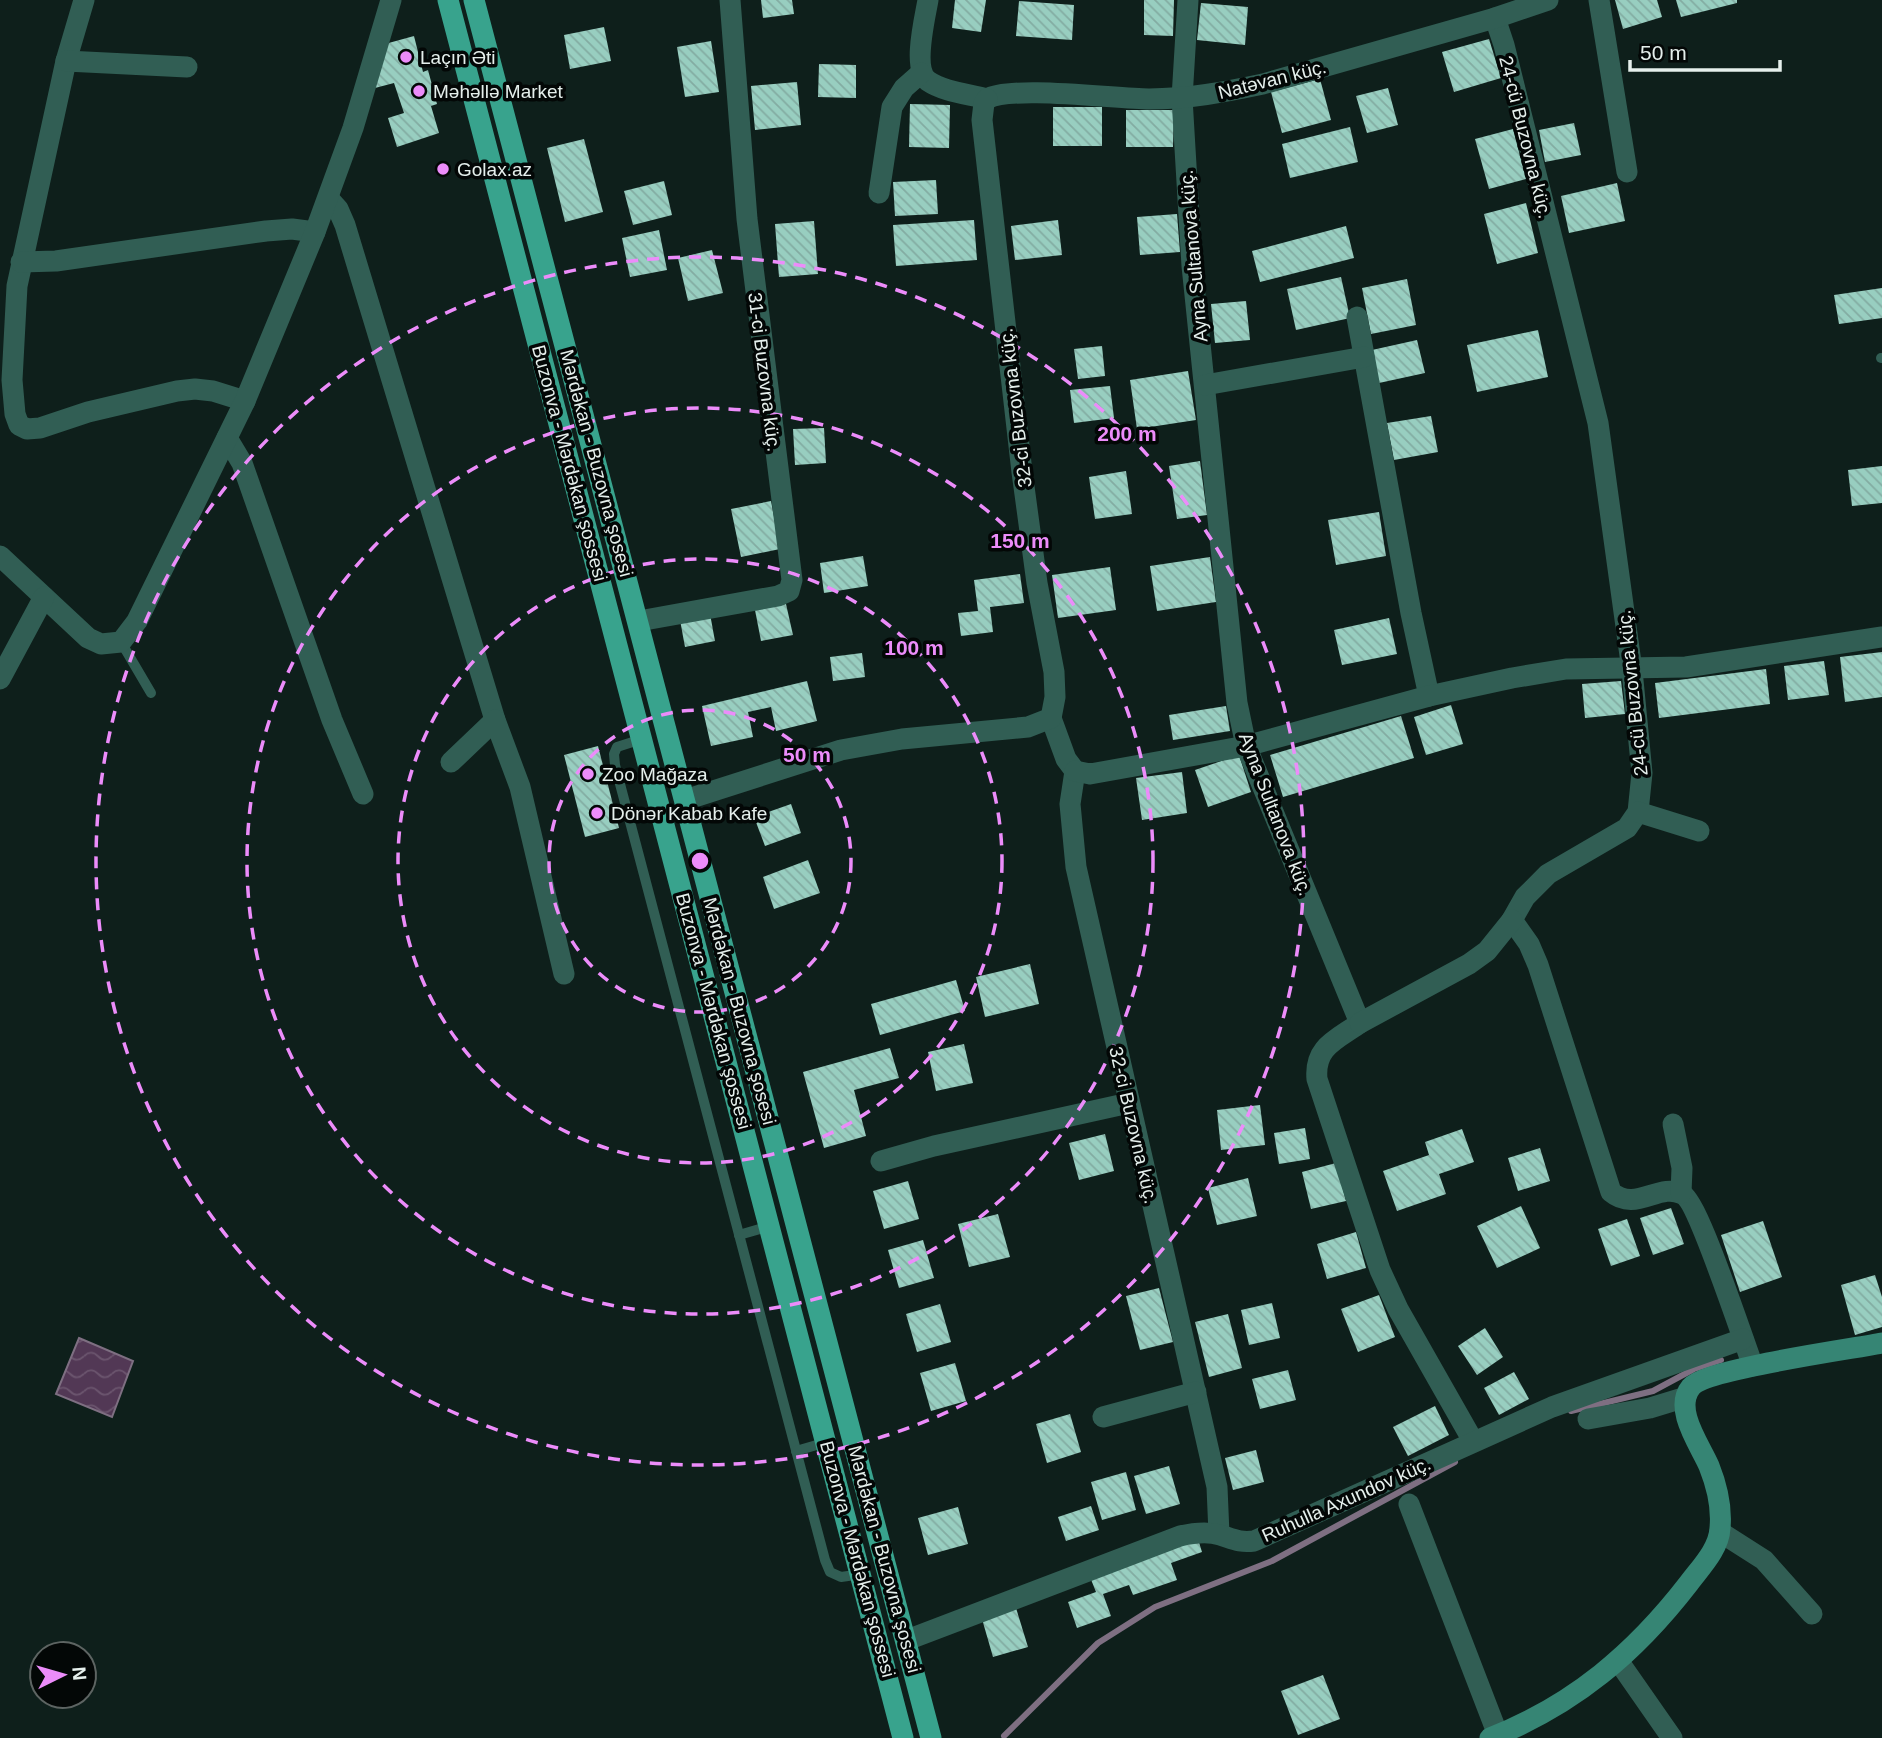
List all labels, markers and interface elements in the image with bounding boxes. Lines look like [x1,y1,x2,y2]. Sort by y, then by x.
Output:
scale bar [1630,28,1780,72]
text: 50 m [1640,41,1687,64]
place label: Laçın Əti [420,47,496,68]
marker: Laçın Əti [398,49,414,65]
street label: 24-cü Buzovna küç. [1495,54,1556,221]
street label: Natəvan küç. [1216,56,1328,103]
place label: Məhəllə Market [433,81,564,102]
marker: Məhəllə Market [411,83,427,99]
place label: Golax.az [457,159,532,180]
marker: Golax.az [435,161,451,177]
street label: Ayna Sultanova küç. [1176,169,1211,343]
street label: 31-ci Buzovna küç. [744,291,785,453]
street label: 32-ci Buzovna küç. [995,327,1036,489]
street label: Buzonva - Mərdəkan şossesi [528,343,611,584]
street label: Mərdəkan - Buzovna şosesi [556,347,637,579]
text: 200 m [1097,422,1157,445]
text: 150 m [990,529,1050,552]
street label: 24-cü Buzovna küç. [1613,609,1652,777]
text: 100 m [884,636,944,659]
street label: Ayna Sultanova küç. [1235,730,1316,899]
text: 50 m [783,743,831,766]
place label: Zoo Mağaza [602,764,708,785]
marker: Zoo Mağaza [580,766,596,782]
place label: Dönər Kabab Kafe [611,803,767,824]
marker: Dönər Kabab Kafe [589,805,605,821]
centre of rings [688,849,712,873]
street label: Buzonva - Mərdəkan şossesi [672,891,755,1132]
street label: Mərdəkan - Buzovna şosesi [699,895,780,1127]
street label: 32-ci Buzovna küç. [1105,1045,1162,1206]
street label: Buzonva - Mərdəkan şossesi [816,1439,899,1680]
street label: Mərdəkan - Buzovna şosesi [844,1443,925,1675]
street label: Ruhulla Axundov küç. [1258,1453,1434,1546]
north arrow [28,1640,98,1710]
text: N [68,1666,90,1681]

